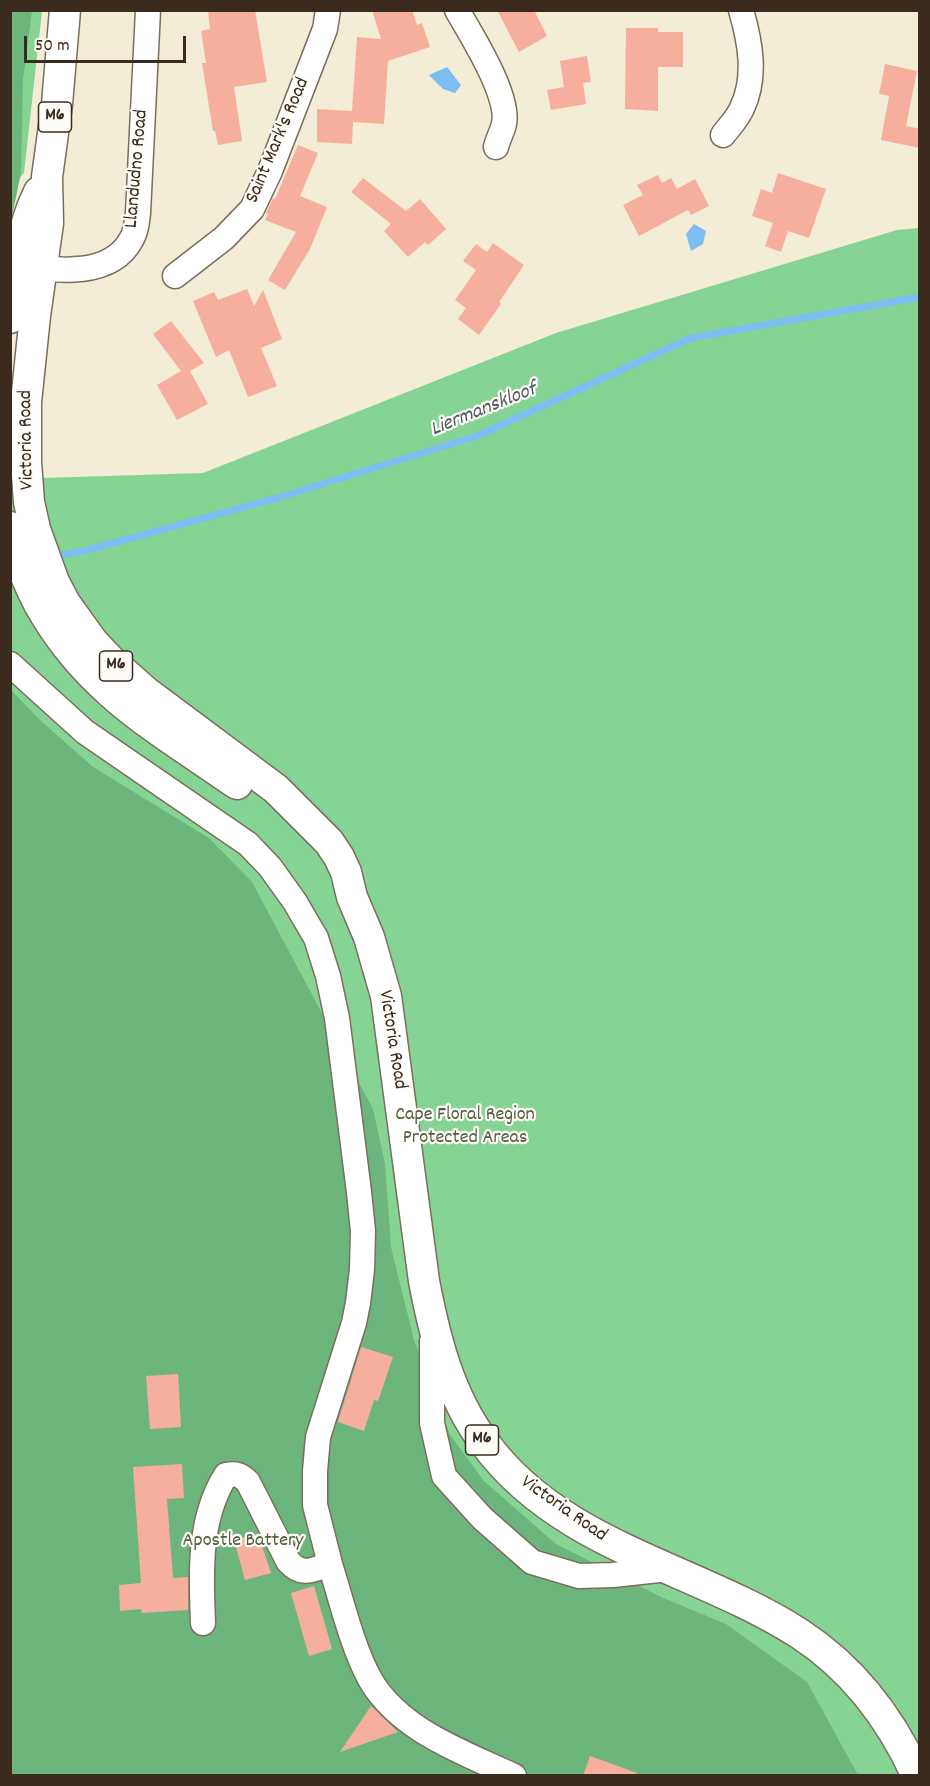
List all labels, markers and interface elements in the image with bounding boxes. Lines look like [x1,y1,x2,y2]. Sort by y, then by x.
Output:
scale bar [27,24,189,62]
text: 50 m [35,34,70,59]
street label: Saint Mark's Road [242,75,316,207]
road number: M6 [38,102,72,132]
street label: Llandudno Road [121,109,155,229]
water label: Liermanskloof [427,378,541,444]
street label: Victoria Road [15,390,41,490]
road number: M6 [100,651,132,681]
street label: Victoria Road [371,989,411,1091]
park label: Cape Floral Region Protected Areas [395,1104,535,1151]
road number: M6 [466,1425,498,1455]
street label: Victoria Road [515,1471,611,1549]
park label: Apostle Battery [183,1530,303,1554]

